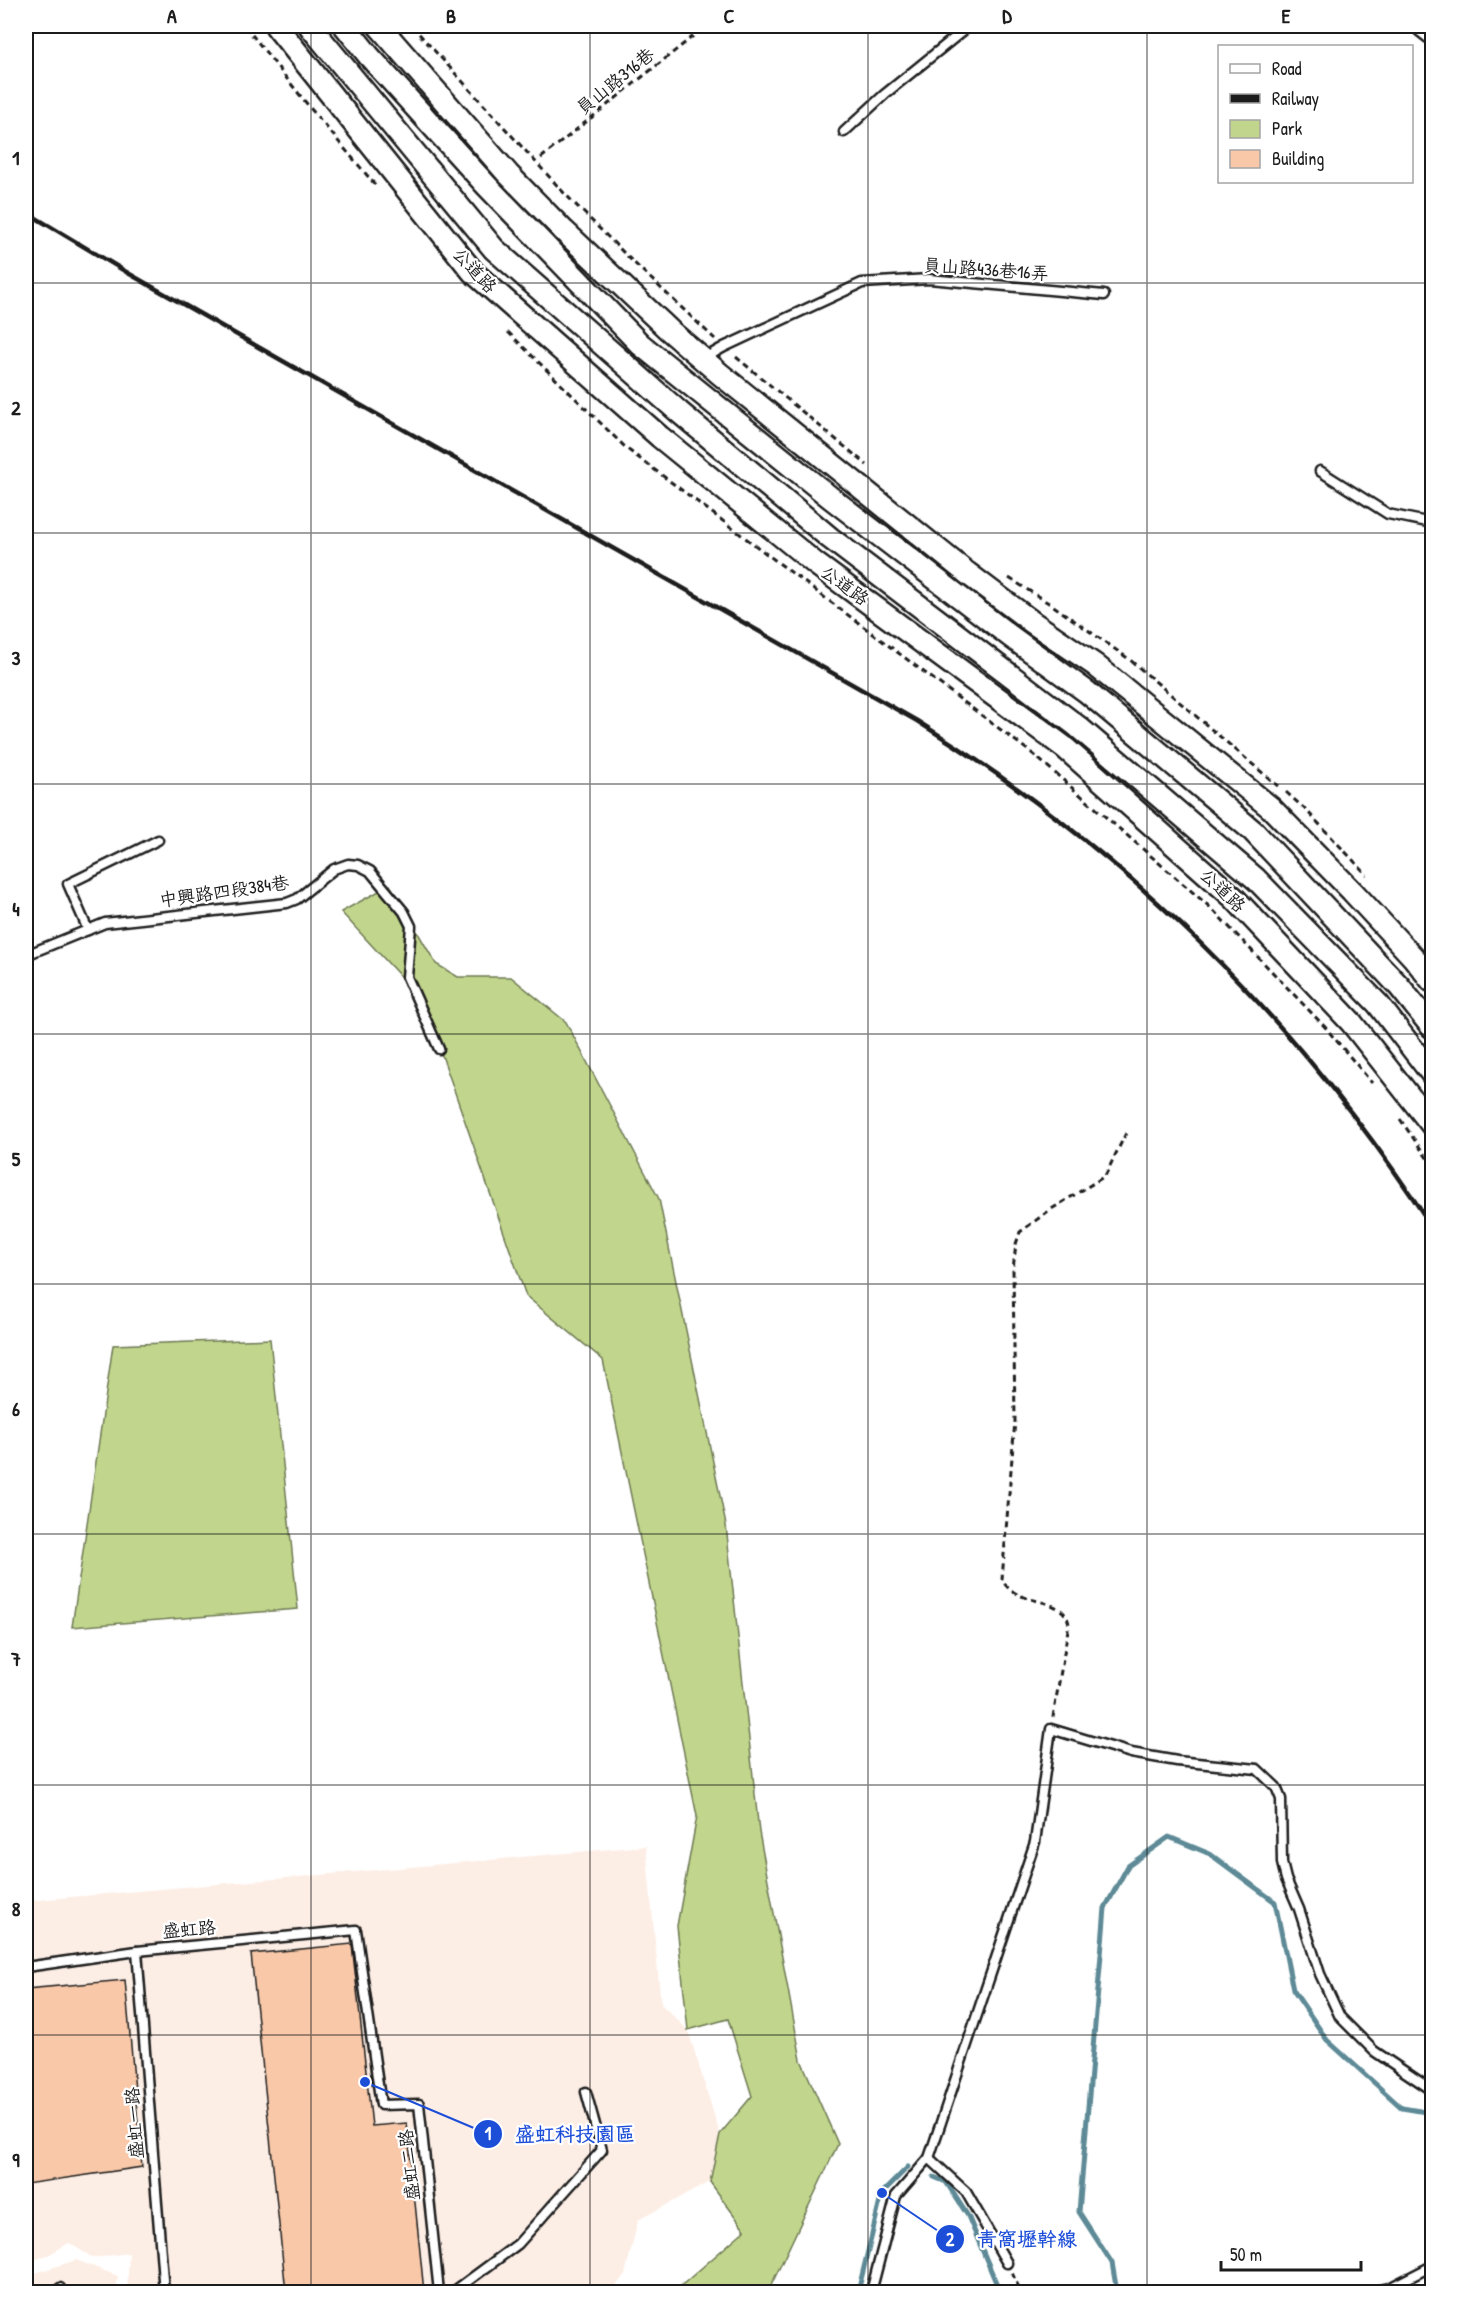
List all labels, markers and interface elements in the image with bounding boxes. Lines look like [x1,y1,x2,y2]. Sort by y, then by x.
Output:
text: A [167,2,177,29]
text: B [446,2,456,29]
text: C [724,2,735,29]
text: D [1002,2,1012,29]
text: E [1282,2,1291,29]
street label: 員山路316巷 [571,42,659,120]
legend [1218,45,1413,183]
text: Road [1272,56,1302,81]
text: Railway [1272,86,1319,111]
text: Park [1272,116,1303,141]
text: 1 [12,144,20,171]
text: Building [1272,146,1324,171]
street label: 公道路 [447,242,503,298]
street label: 員山路436巷16弄 [922,252,1050,286]
text: 2 [11,394,21,421]
street label: 公道路 [816,559,874,611]
text: 3 [12,644,21,671]
street label: 公道路 [1195,862,1251,918]
street label: 中興路四段384巷 [158,870,290,912]
text: 4 [12,895,20,922]
text: 5 [12,1145,21,1172]
text: 6 [12,1395,20,1422]
text: 7 [10,1645,21,1672]
text: 8 [12,1895,21,1922]
street label: 盛虹路 [161,1914,217,1944]
street label: 盛虹一路 [119,2086,149,2160]
callout: 盛虹科技園區 [473,2115,647,2153]
text: 盛虹科技園區 [515,2120,635,2147]
text: 1 [485,2121,492,2146]
street label: 盛虹二路 [393,2128,425,2202]
text: 9 [12,2146,20,2173]
callout: 青窩壢幹線 [935,2220,1089,2258]
text: 青窩壢幹線 [977,2225,1077,2252]
text: 2 [946,2227,955,2252]
scale bar [1221,2234,1360,2272]
text: 50 m [1230,2242,1262,2267]

